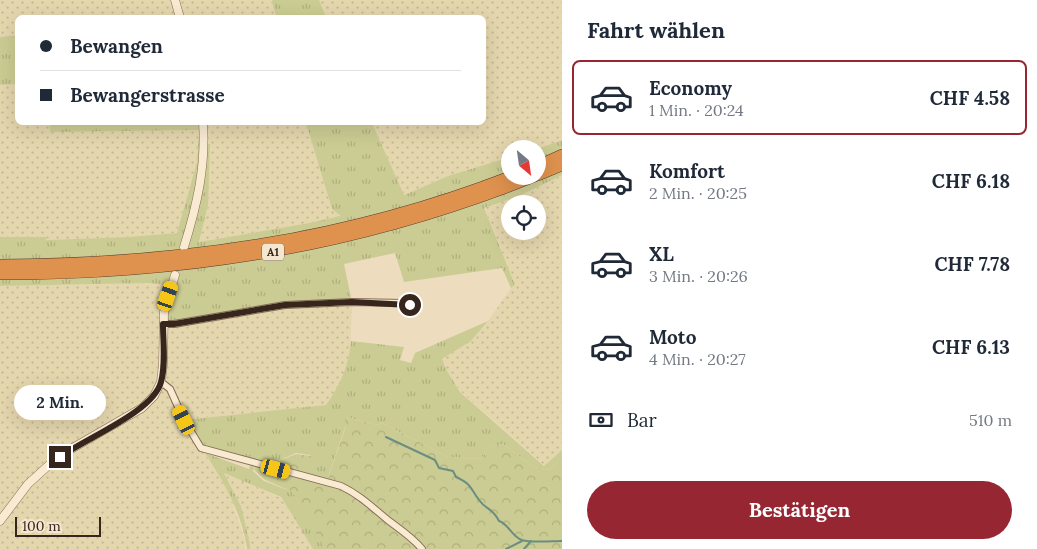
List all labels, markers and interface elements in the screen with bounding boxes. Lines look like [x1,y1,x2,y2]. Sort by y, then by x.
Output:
text: Fahrt wählen [587,16,725,44]
text: Bewangen [70,34,163,58]
icon: car [589,75,634,120]
text: Economy [649,76,732,100]
text: Bewangerstrasse [70,83,225,107]
text: CHF 4.58 [930,86,1010,110]
text: 1 Min. · 20:24 [649,100,744,120]
north arrow [501,140,546,185]
map controls [501,140,546,240]
icon: car [589,158,634,203]
text: Komfort [649,159,725,183]
text: CHF 6.18 [932,169,1010,193]
text: 2 Min. · 20:25 [649,183,747,203]
button: locate [501,195,546,240]
icon: car [589,241,634,286]
text: XL [649,242,674,266]
road number: A1 [262,243,284,260]
text: CHF 7.78 [934,252,1010,276]
text: 3 Min. · 20:26 [649,266,748,286]
car [156,279,179,313]
route start [399,294,421,316]
icon: car [589,324,634,369]
text: Moto [649,325,696,349]
text: CHF 6.13 [932,335,1010,359]
text: 4 Min. · 20:27 [649,349,746,369]
callout: 2 Min. [14,384,106,420]
text: 2 Min. [36,392,84,412]
car [170,403,197,437]
icon: cash [587,406,615,434]
text: Bar [627,408,657,432]
text: 510 m [969,410,1012,430]
route end [49,446,71,468]
car [259,458,292,480]
button: Bestätigen [587,481,1012,539]
scale bar [15,514,101,537]
text: 100 m [22,517,61,535]

